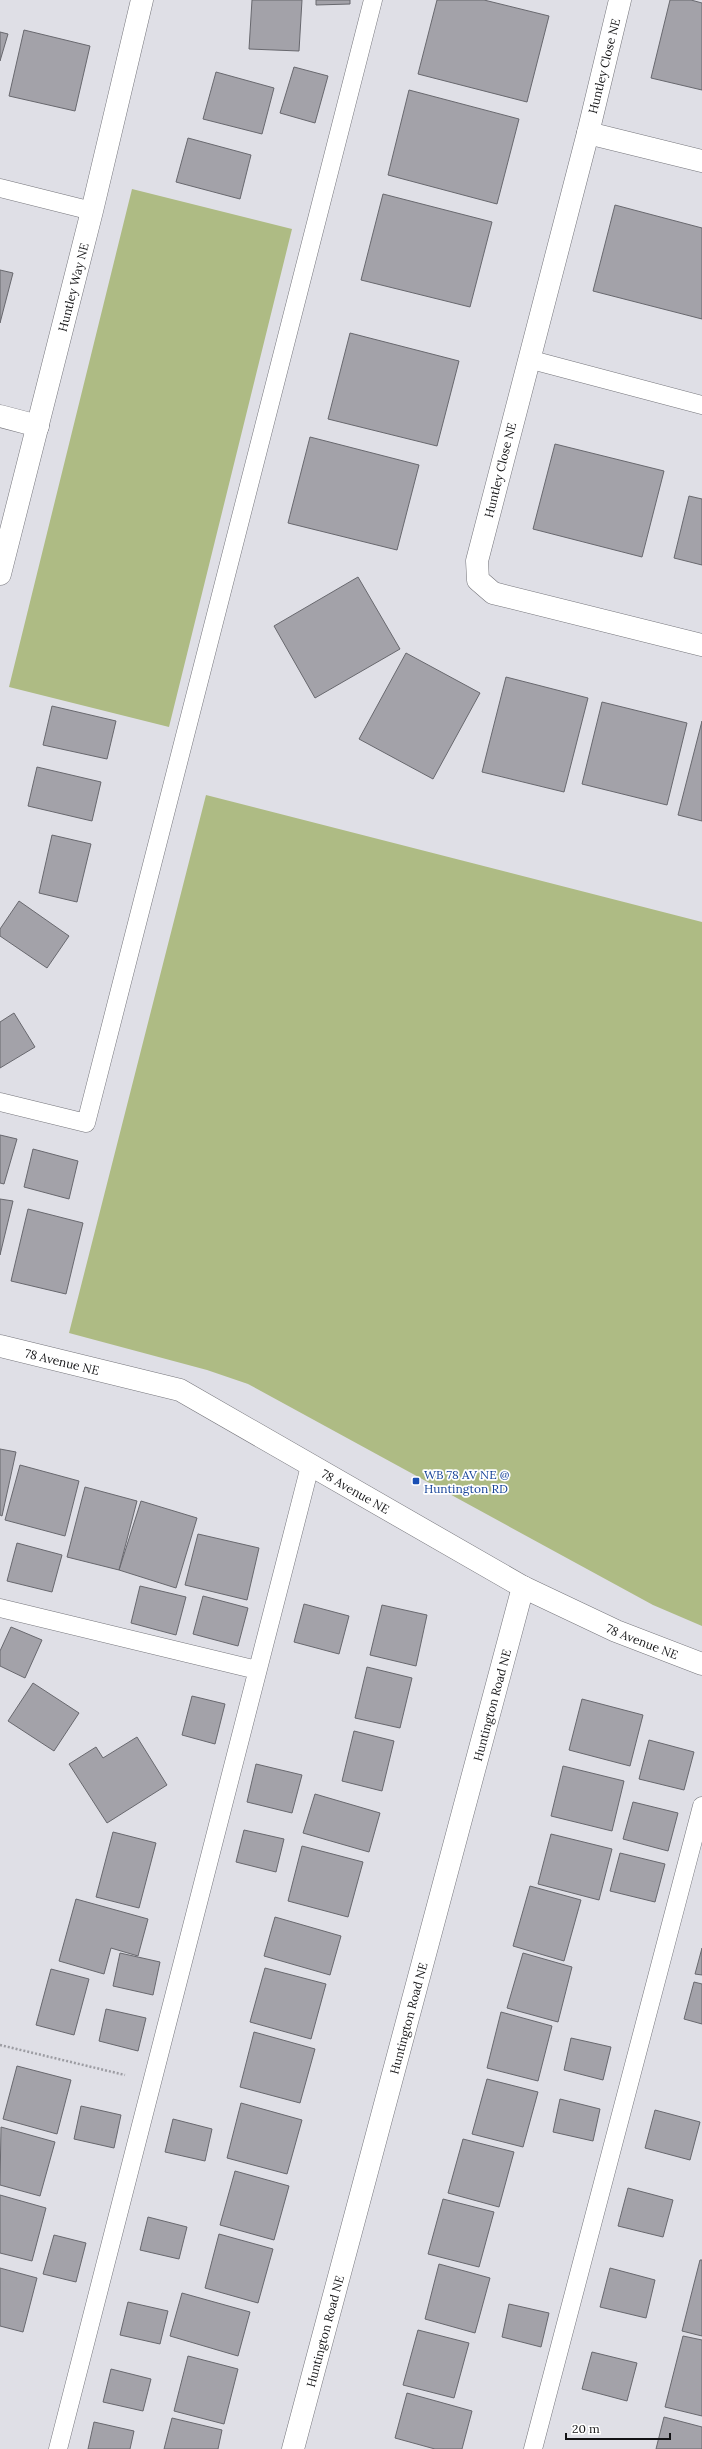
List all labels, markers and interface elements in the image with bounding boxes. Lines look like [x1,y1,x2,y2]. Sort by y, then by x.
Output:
street label: Huntley Close NE [585,17,623,115]
street label: Huntley Way NE [54,241,91,333]
street label: Huntley Close NE [481,421,519,519]
street label: 78 Avenue NE [23,1345,101,1378]
street label: 78 Avenue NE [319,1466,392,1516]
place label: WB 78 AV NE @ Huntington RD [424,1467,510,1496]
marker: WB 78 AV NE @ Huntington RD [411,1476,421,1486]
street label: 78 Avenue NE [604,1620,681,1662]
street label: Huntington Road NE [469,1647,514,1763]
street label: Huntington Road NE [386,1960,430,2076]
street label: Huntington Road NE [302,2274,347,2389]
scale bar [566,2415,670,2441]
text: 20 m [572,2421,600,2436]

